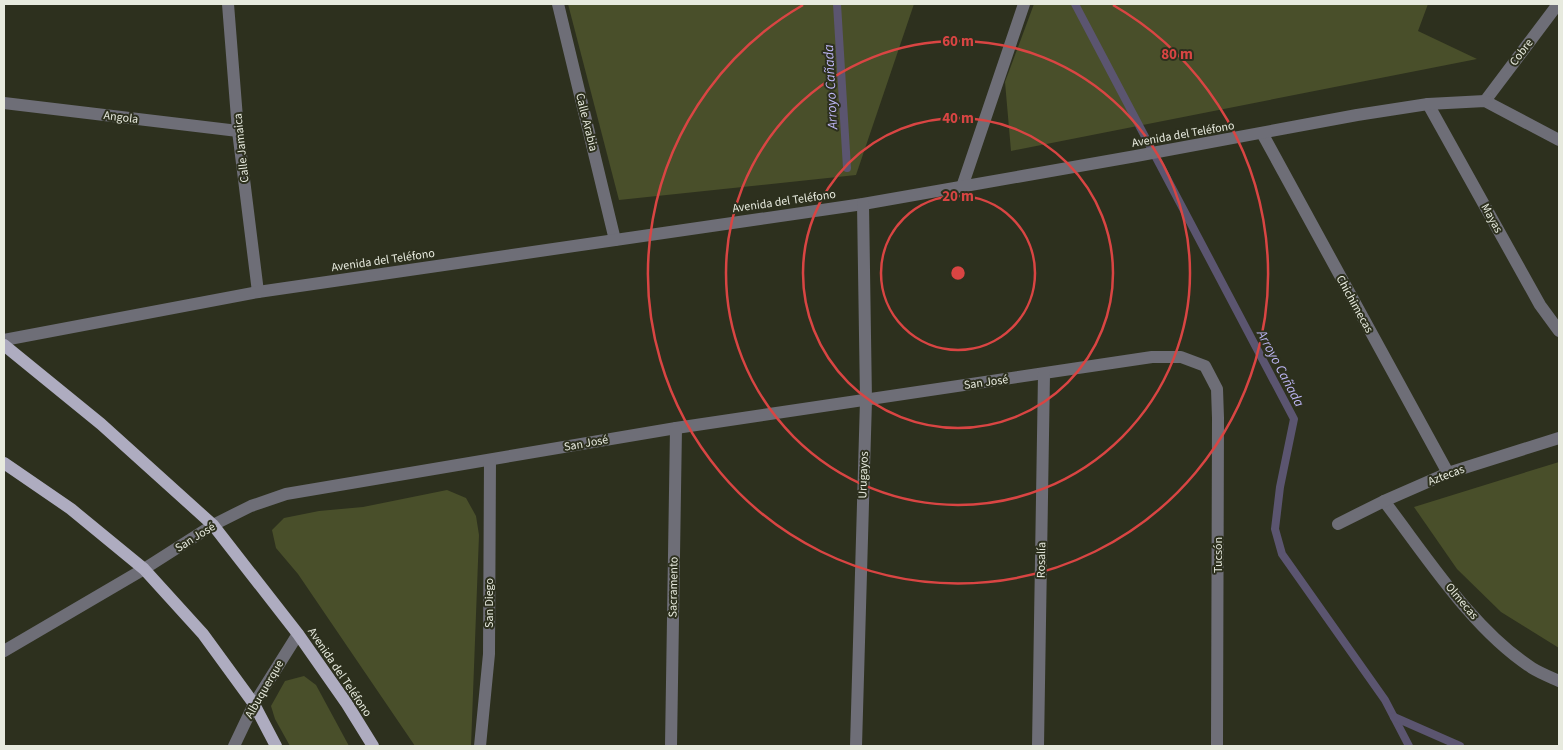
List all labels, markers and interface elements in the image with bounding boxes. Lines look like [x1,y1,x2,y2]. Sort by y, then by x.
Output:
text: 60 m [942,31,974,52]
street label: Cobre [1506,35,1537,69]
water label: Arroyo Cañada [819,44,843,131]
text: 80 m [1161,44,1193,65]
street label: Calle Arabia [571,91,602,153]
street label: Angola [103,107,139,128]
text: 40 m [942,108,974,129]
street label: Calle Jamaica [229,112,254,183]
street label: Avenida del Teléfono [1130,117,1236,152]
street label: Avenida del Teléfono [731,186,837,217]
text: 20 m [942,186,974,207]
street label: Mayas [1477,200,1507,236]
street label: Avenida del Teléfono [330,245,436,276]
centre of rings [949,264,967,282]
street label: Chichimecas [1332,272,1377,336]
water label: Arroyo Cañada [1251,325,1309,411]
street label: San José [963,371,1009,394]
street label: San José [563,431,610,456]
street label: Urugayos [854,451,873,499]
street label: Aztecas [1425,461,1467,490]
street label: San José [172,518,219,556]
street label: Tucsón [1210,537,1227,573]
street label: Rosalía [1033,542,1050,578]
street label: Sacramento [664,557,683,618]
street label: San Diego [481,578,498,628]
street label: Olmecas [1441,579,1482,623]
street label: Avenida del Teléfono [303,624,376,720]
street label: Albuquerque [241,657,288,722]

